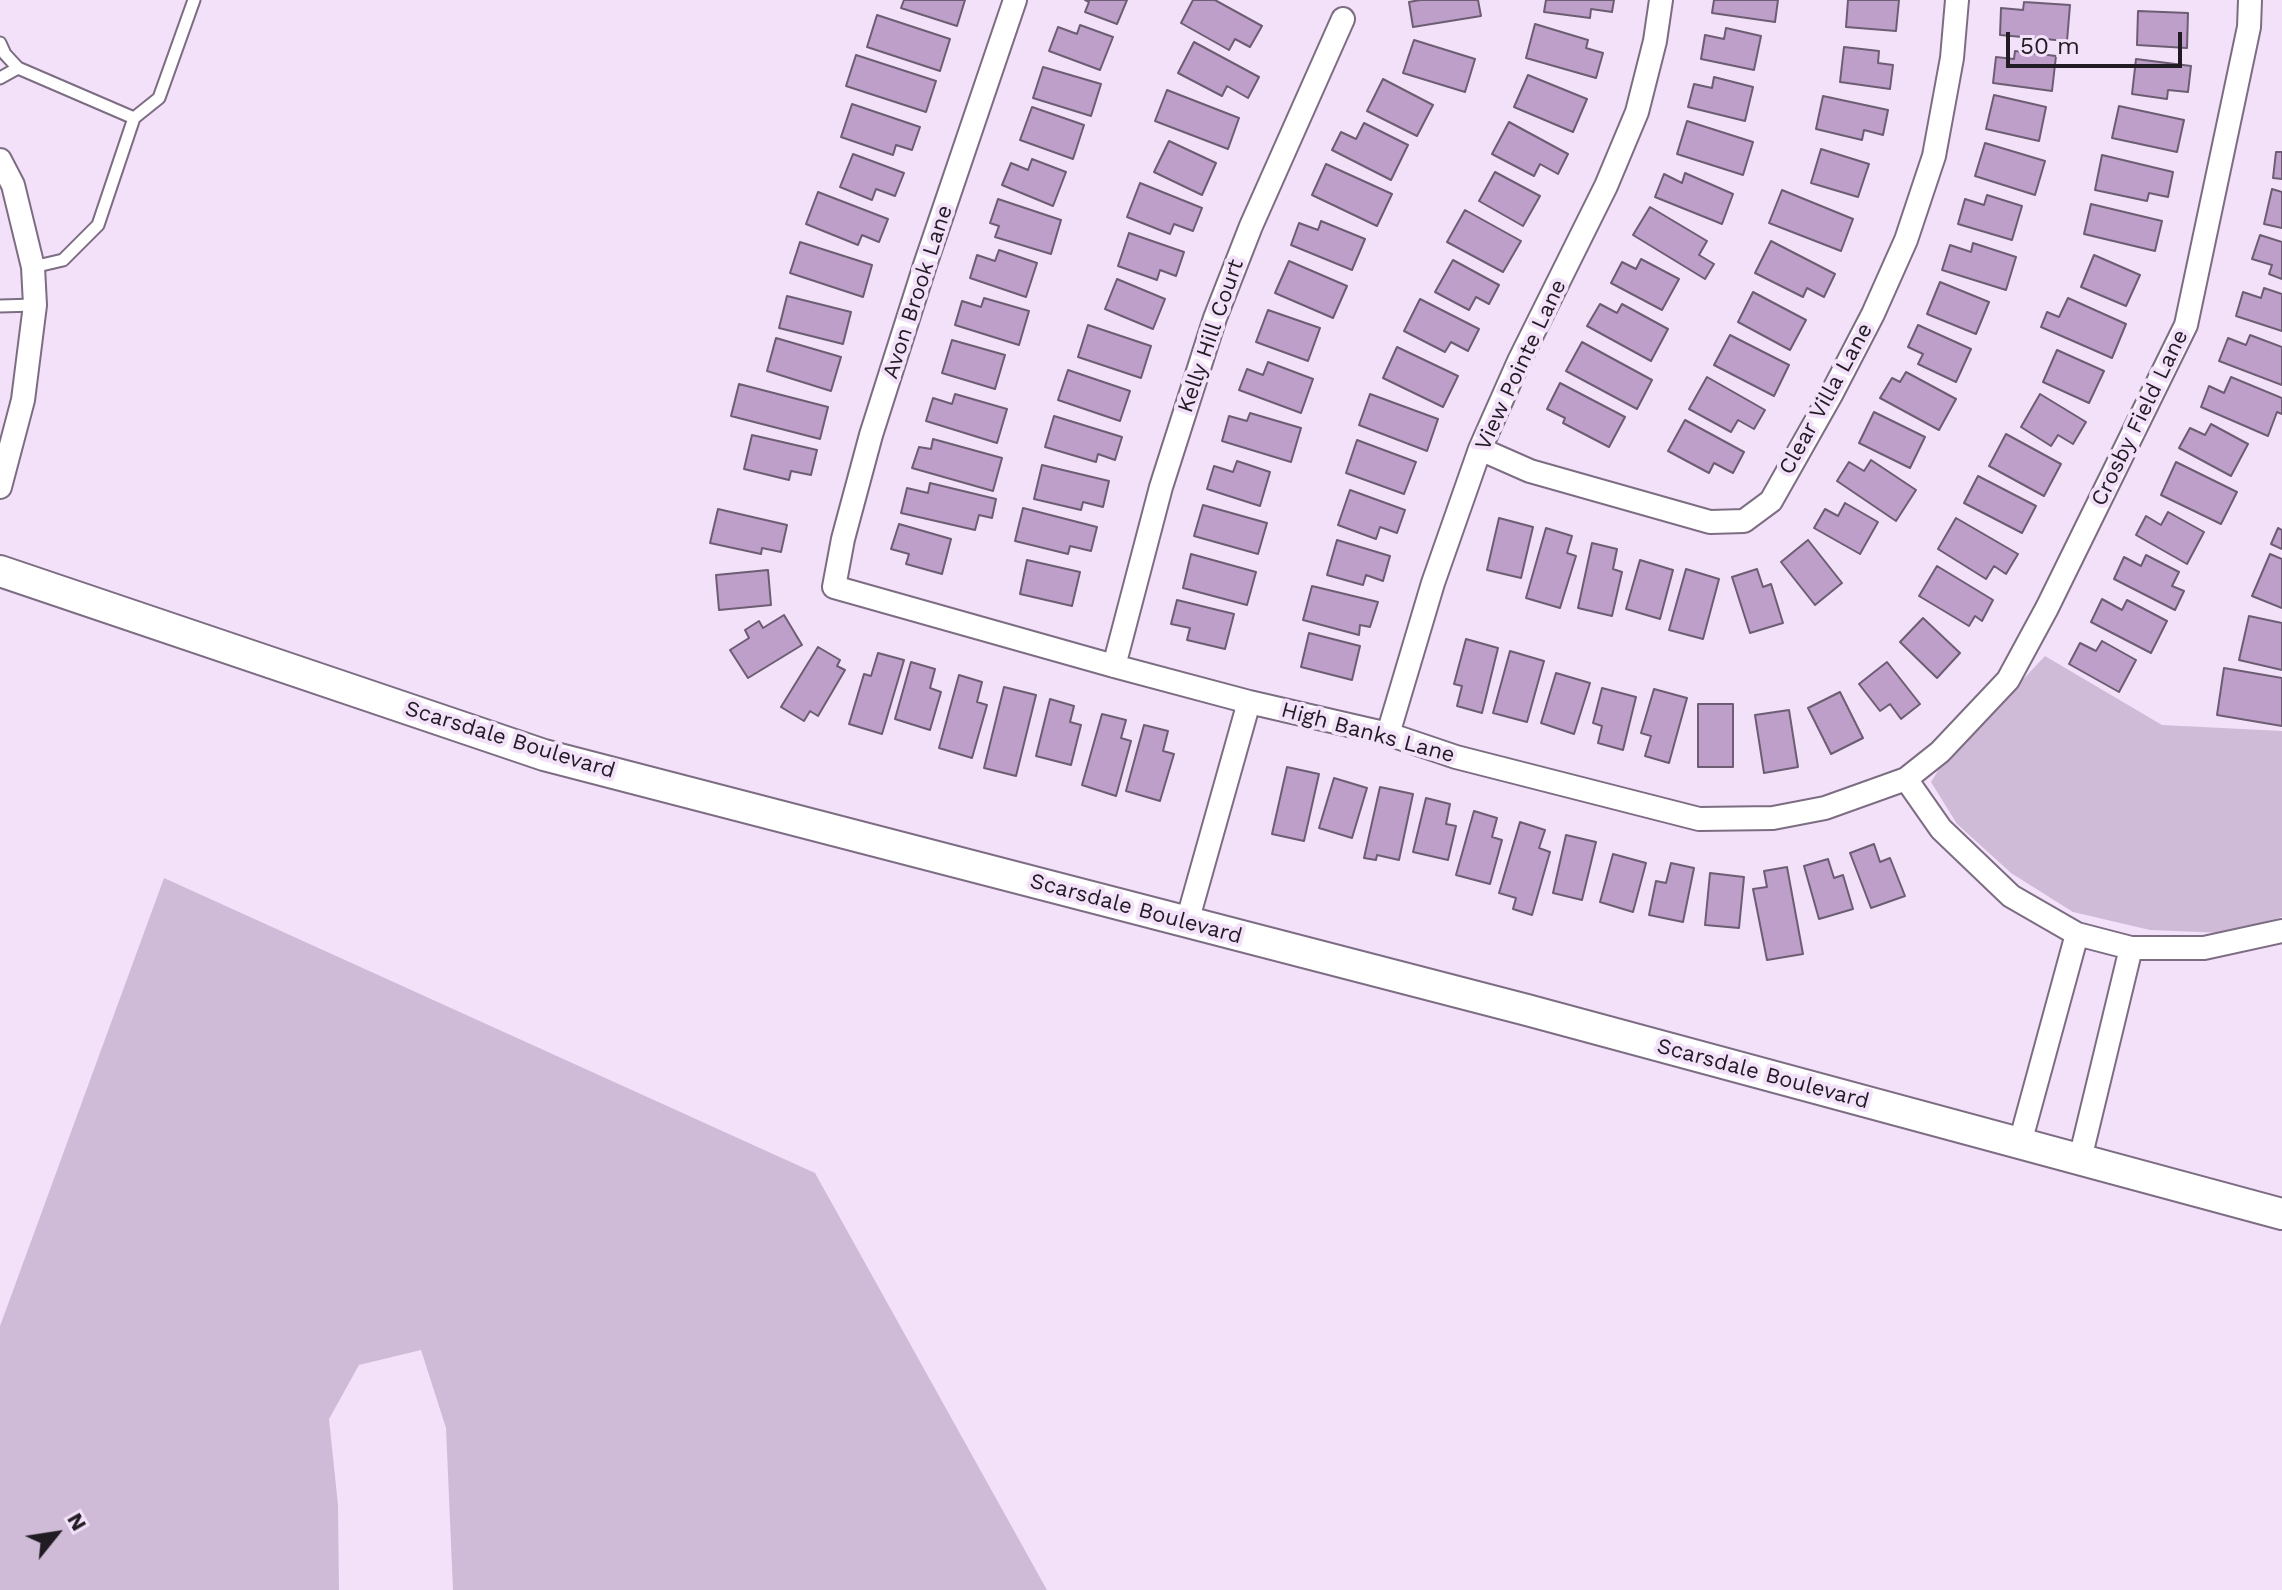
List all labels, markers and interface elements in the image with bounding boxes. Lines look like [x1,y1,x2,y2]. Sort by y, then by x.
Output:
scale bar [2010,16,2186,66]
text: 50 m [2020,32,2080,60]
street label: Avon Brook Lane [878,202,958,382]
street label: Kelly Hill Court [1172,256,1250,416]
street label: View Pointe Lane [1470,275,1572,455]
street label: Clear Villa Lane [1774,319,1878,479]
street label: Crosby Field Lane [2086,326,2194,510]
street label: Scarsdale Boulevard [402,695,618,785]
street label: High Banks Lane [1278,697,1458,769]
street label: Scarsdale Boulevard [1027,868,1245,950]
street label: Scarsdale Boulevard [1654,1033,1872,1115]
north arrow [16,1494,96,1574]
text: N [62,1508,92,1535]

